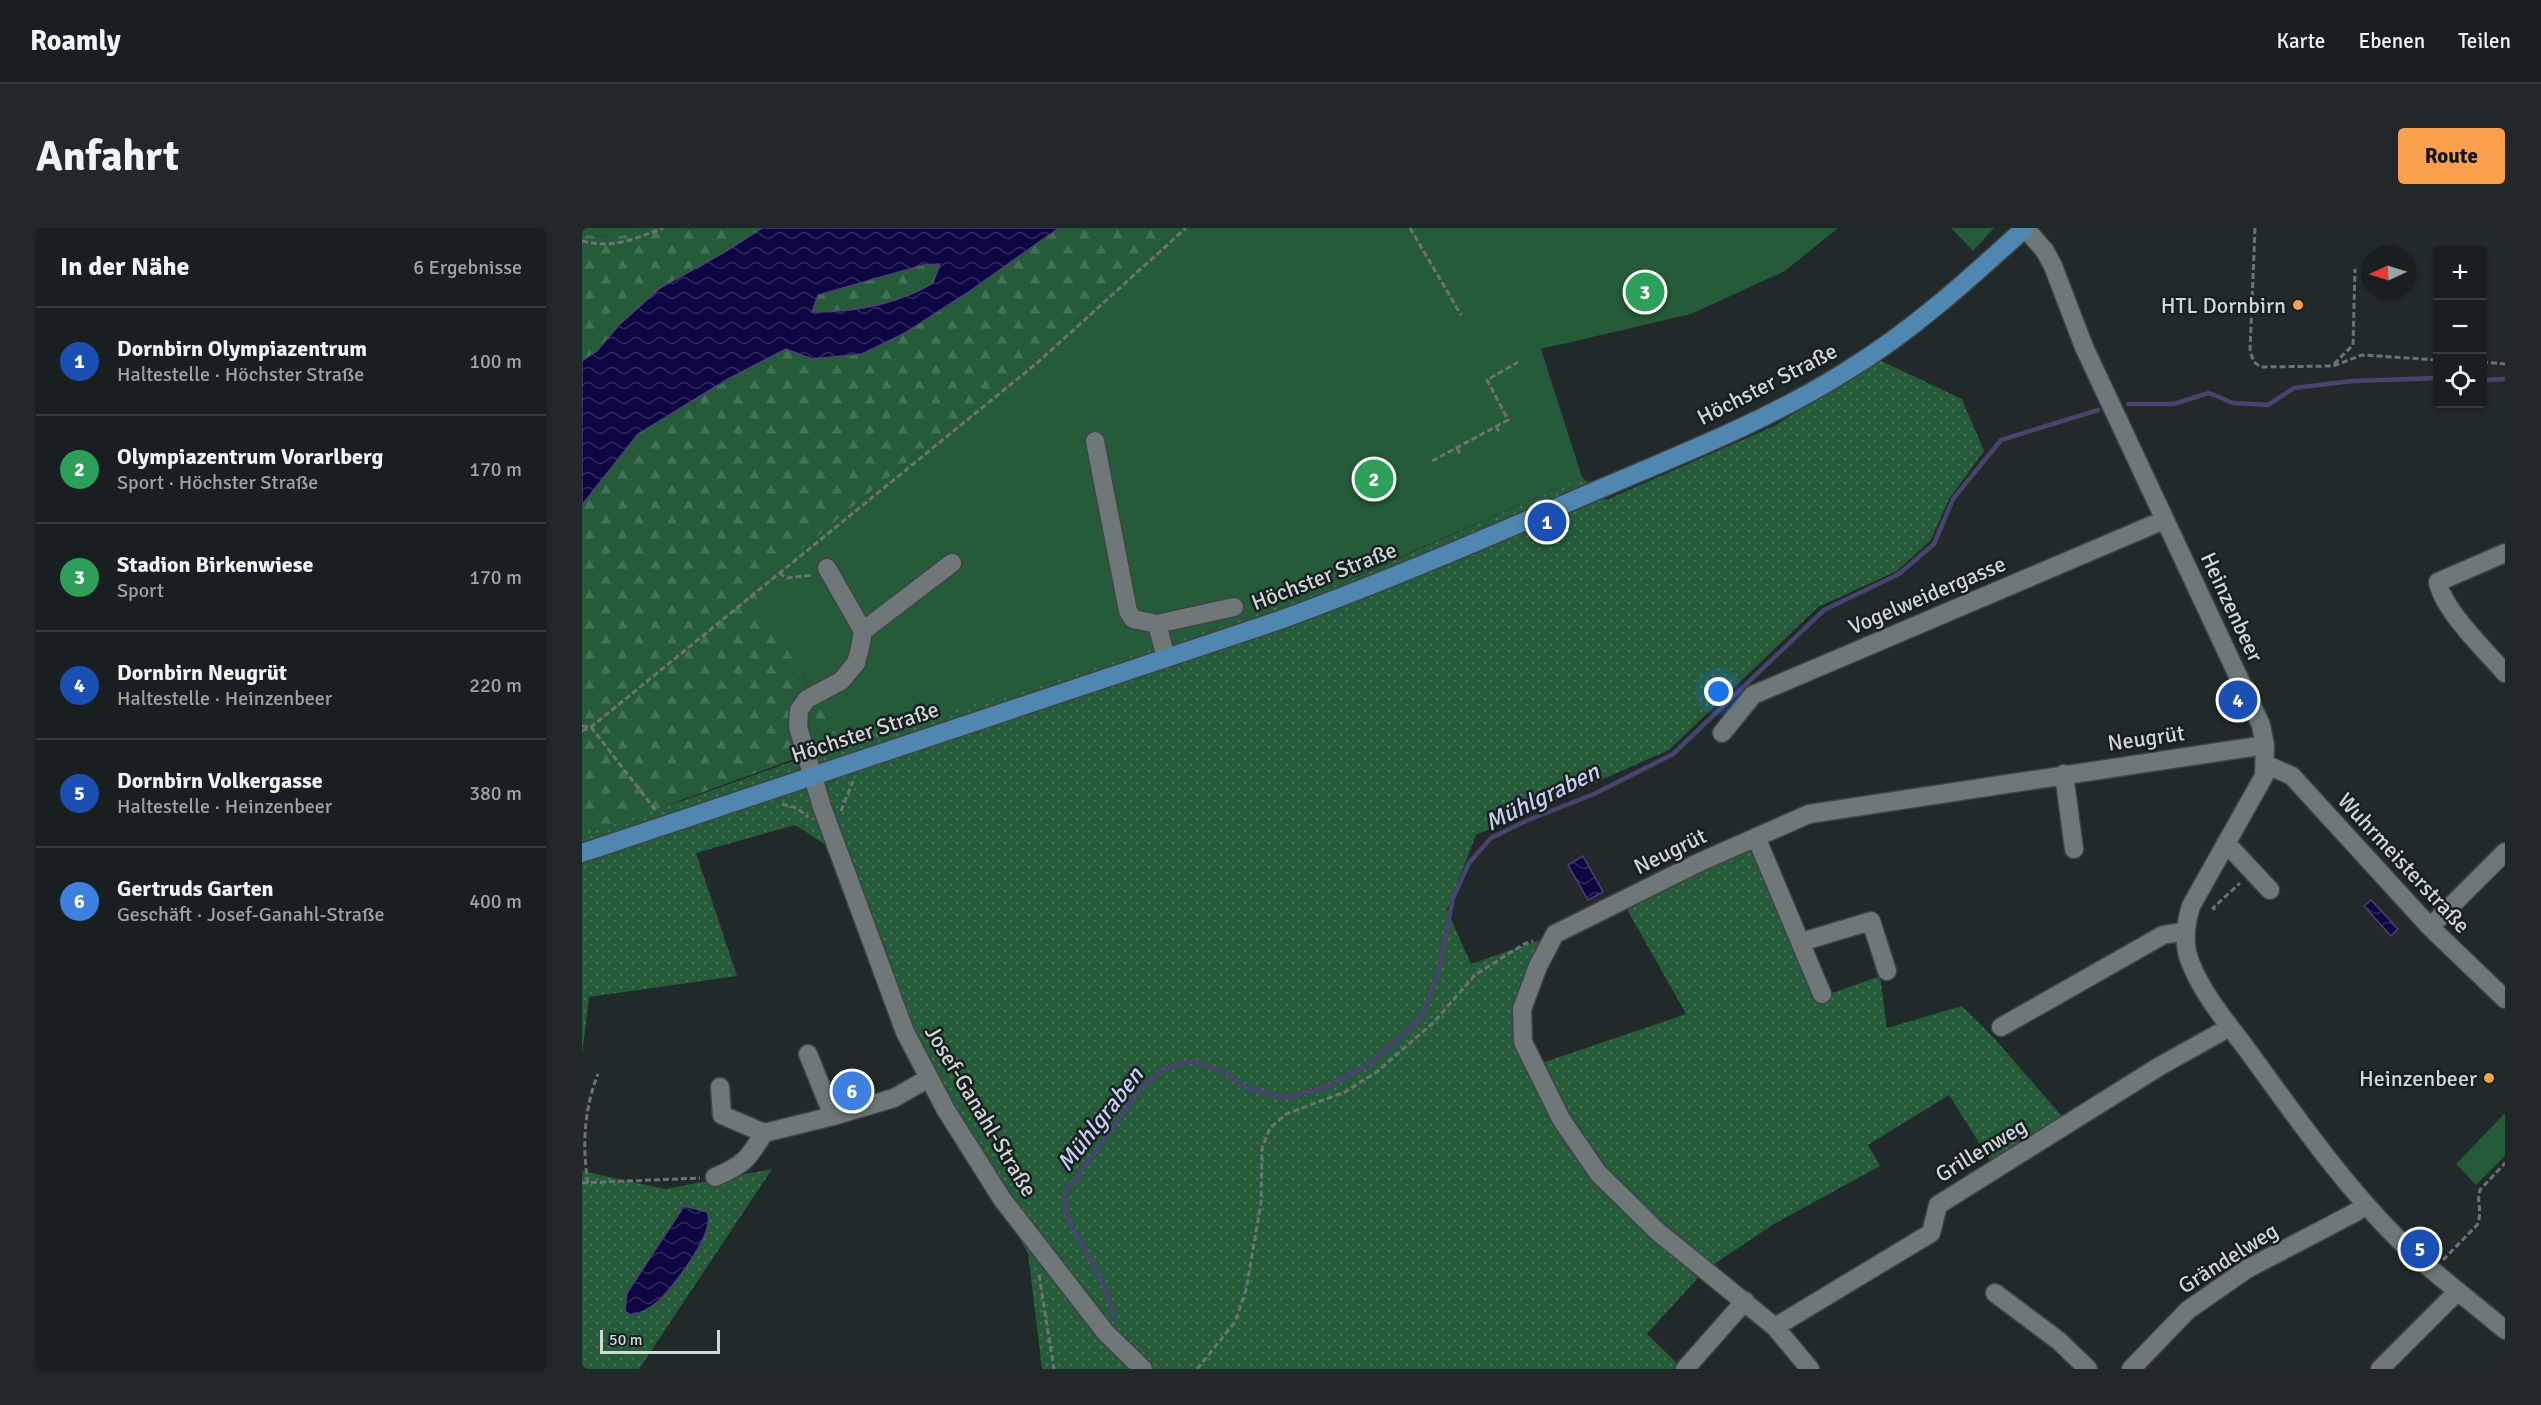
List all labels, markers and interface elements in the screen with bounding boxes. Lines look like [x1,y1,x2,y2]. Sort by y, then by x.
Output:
text: Roamly [30,24,121,58]
text: Karte [2276,28,2325,54]
text: Ebenen [2358,28,2425,54]
text: Teilen [2458,28,2511,54]
button: Route [2398,128,2505,184]
text: Anfahrt [36,131,179,182]
north arrow [2361,246,2415,300]
map controls [2433,246,2487,408]
button: + [2433,246,2487,300]
text: In der Nähe [60,251,190,283]
text: 6 Ergebnisse [413,255,522,280]
pin: 3 [1626,270,1664,314]
place label: HTL Dornbirn [2161,292,2286,319]
marker: HTL Dornbirn [2291,298,2305,312]
button: − [2433,300,2487,354]
text: Dornbirn Olympiazentrum [117,335,367,362]
street label: Höchster Straße [1692,337,1842,431]
text: 1 [74,349,85,374]
text: 100 m [469,349,522,374]
button: locate [2433,354,2487,408]
text: Haltestelle · Höchster Straße [117,362,364,387]
text: Olympiazentrum Vorarlberg [117,443,383,470]
pin: 2 [1354,456,1394,502]
text: 2 [74,457,85,482]
text: 170 m [469,457,522,482]
text: Sport · Höchster Straße [117,470,318,495]
pin: 1 [1528,500,1566,544]
street label: Höchster Straße [1247,536,1401,616]
street label: Heinzenbeer [2195,548,2269,666]
street label: Vogelweidergasse [1844,550,2010,640]
text: Stadion Birkenwiese [117,551,313,578]
text: 3 [74,565,85,590]
text: 170 m [469,565,522,590]
text: Sport [117,578,164,603]
text: Dornbirn Neugrüt [117,659,287,686]
text: 4 [74,673,85,698]
text: 220 m [469,673,522,698]
your location [1704,677,1733,706]
pin: 4 [2218,678,2258,722]
text: Haltestelle · Heinzenbeer [117,686,332,711]
street label: Höchster Straße [788,695,942,769]
street label: Neugrüt [2106,719,2187,757]
water label: Mühlgraben [1480,756,1605,838]
text: Dornbirn Volkergasse [117,767,323,794]
text: 5 [74,781,85,806]
text: 380 m [469,781,522,806]
street label: Wuhrmeisterstraße [2332,787,2476,939]
text: Haltestelle · Heinzenbeer [117,794,332,819]
street label: Neugrüt [1629,822,1711,880]
text: Gertruds Garten [117,875,274,902]
text: 6 [74,889,85,914]
text: 400 m [469,889,522,914]
text: Geschäft · Josef-Ganahl-Straße [117,902,384,927]
street label: Josef-Ganahl-Straße [919,1020,1043,1202]
water label: Mühlgraben [1050,1060,1150,1177]
place label: Heinzenbeer [2359,1065,2477,1092]
pin: 6 [832,1068,872,1114]
marker: Heinzenbeer [2482,1071,2496,1085]
street label: Grillenweg [1930,1112,2032,1188]
street label: Grändelweg [2173,1217,2283,1299]
pin: 5 [2400,1226,2440,1272]
scale bar [600,1327,720,1354]
text: 50 m [609,1330,643,1350]

